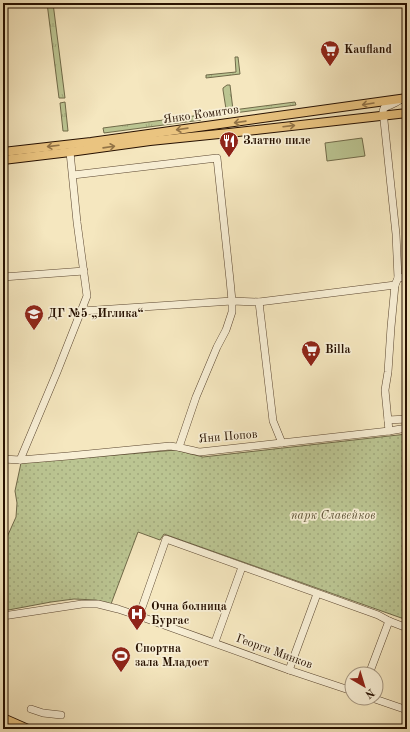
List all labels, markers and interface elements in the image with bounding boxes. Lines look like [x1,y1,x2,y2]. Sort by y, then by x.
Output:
supermarket icon: Kaufland [319,39,341,67]
place label: Kaufland [344,44,392,56]
one-way arrow [362,100,375,108]
street label: Янко Комитов [162,104,240,126]
one-way arrow [234,118,247,126]
one-way arrow [282,123,295,130]
one-way arrow [176,126,189,133]
restaurant icon: Златно пиле [218,130,240,158]
place label: Златно пиле [243,135,311,147]
one-way arrow [47,143,60,150]
one-way arrow [102,143,115,151]
school or university icon: ДГ №5 „Иглика“ [23,303,45,331]
place label: ДГ №5 „Иглика“ [48,307,144,320]
supermarket icon: Billa [300,339,322,367]
place label: Billa [325,344,351,356]
street label: Яни Попов [198,428,258,446]
park label: парк Славейков [291,510,375,522]
place label: Oчна болница Бургас [151,601,227,627]
hospital icon: Oчна болница Бургас [126,603,148,631]
street label: Георги Минков [234,633,314,671]
place label: Спортна зала Младост [135,643,209,669]
sports icon: Спортна зала Младост [110,645,132,673]
north arrow [344,666,384,706]
text: N [362,686,376,700]

